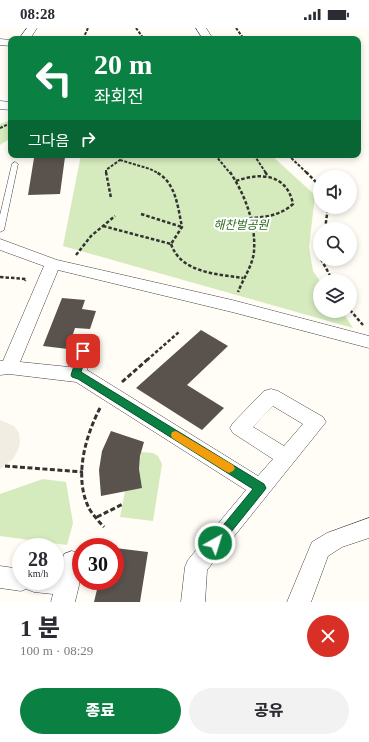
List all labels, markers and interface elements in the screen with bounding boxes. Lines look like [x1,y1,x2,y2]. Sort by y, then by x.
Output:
text: 08:28 [20,6,55,22]
text: 20 m [94,49,152,80]
icon: left [28,52,80,104]
text: 좌회전 [94,87,144,107]
icon: right [77,128,99,150]
text: 그다음 [28,133,69,149]
map controls [313,170,357,318]
button: sound [313,170,357,214]
park label: 해찬벌공원 [213,218,270,232]
button: search [313,222,357,266]
button: layers [313,274,357,318]
pin [66,334,100,368]
icon: arrive [72,340,94,362]
position arrow [194,522,236,564]
speed limit sign: 30 [72,538,124,590]
text: 28 [28,548,48,570]
text: km/h [28,568,48,579]
text: 1 분 [20,615,60,641]
button: close [307,615,349,657]
text: 100 m · 08:29 [20,643,93,658]
button: 종료 [20,688,181,734]
button: 공유 [189,688,349,734]

